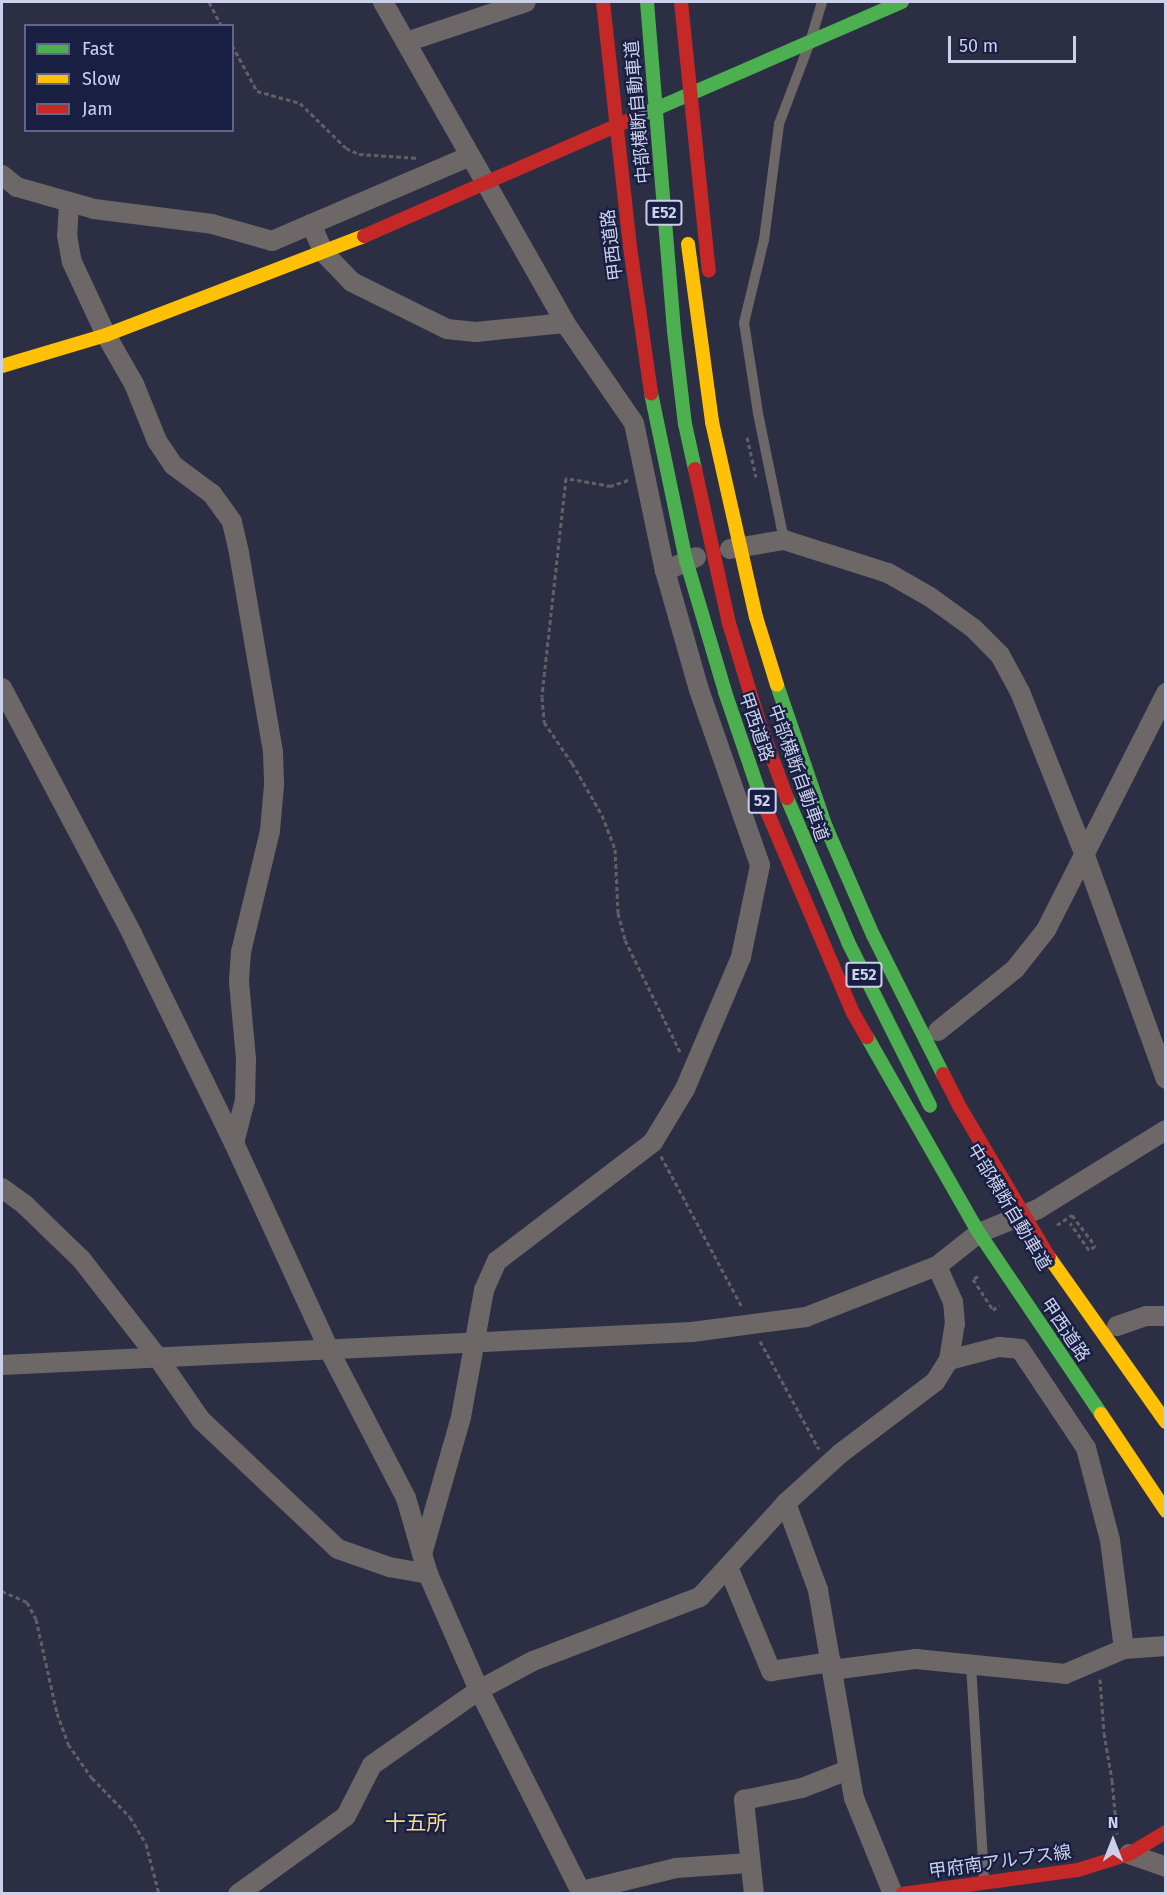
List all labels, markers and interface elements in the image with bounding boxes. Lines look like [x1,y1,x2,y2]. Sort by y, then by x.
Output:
legend [24,24,234,132]
scale bar [951,24,1078,62]
text: 50 m [959,35,998,57]
text: Fast [82,38,114,60]
street label: 中部横断自動車道 [621,39,655,185]
text: Slow [82,68,120,90]
text: Jam [82,98,113,120]
road number: E52 [644,200,684,226]
street label: 甲西道路 [597,208,627,282]
street label: 甲西道路 [734,689,778,765]
street label: 中部横断自動車道 [763,702,833,844]
road number: 52 [747,788,777,814]
road number: E52 [844,962,884,988]
street label: 中部横断自動車道 [963,1140,1055,1274]
street label: 甲西道路 [1036,1294,1094,1366]
district label: 十五所 [385,1810,447,1836]
north arrow [1083,1811,1143,1871]
text: N [1108,1813,1118,1832]
street label: 甲府南アルプス線 [927,1841,1073,1883]

